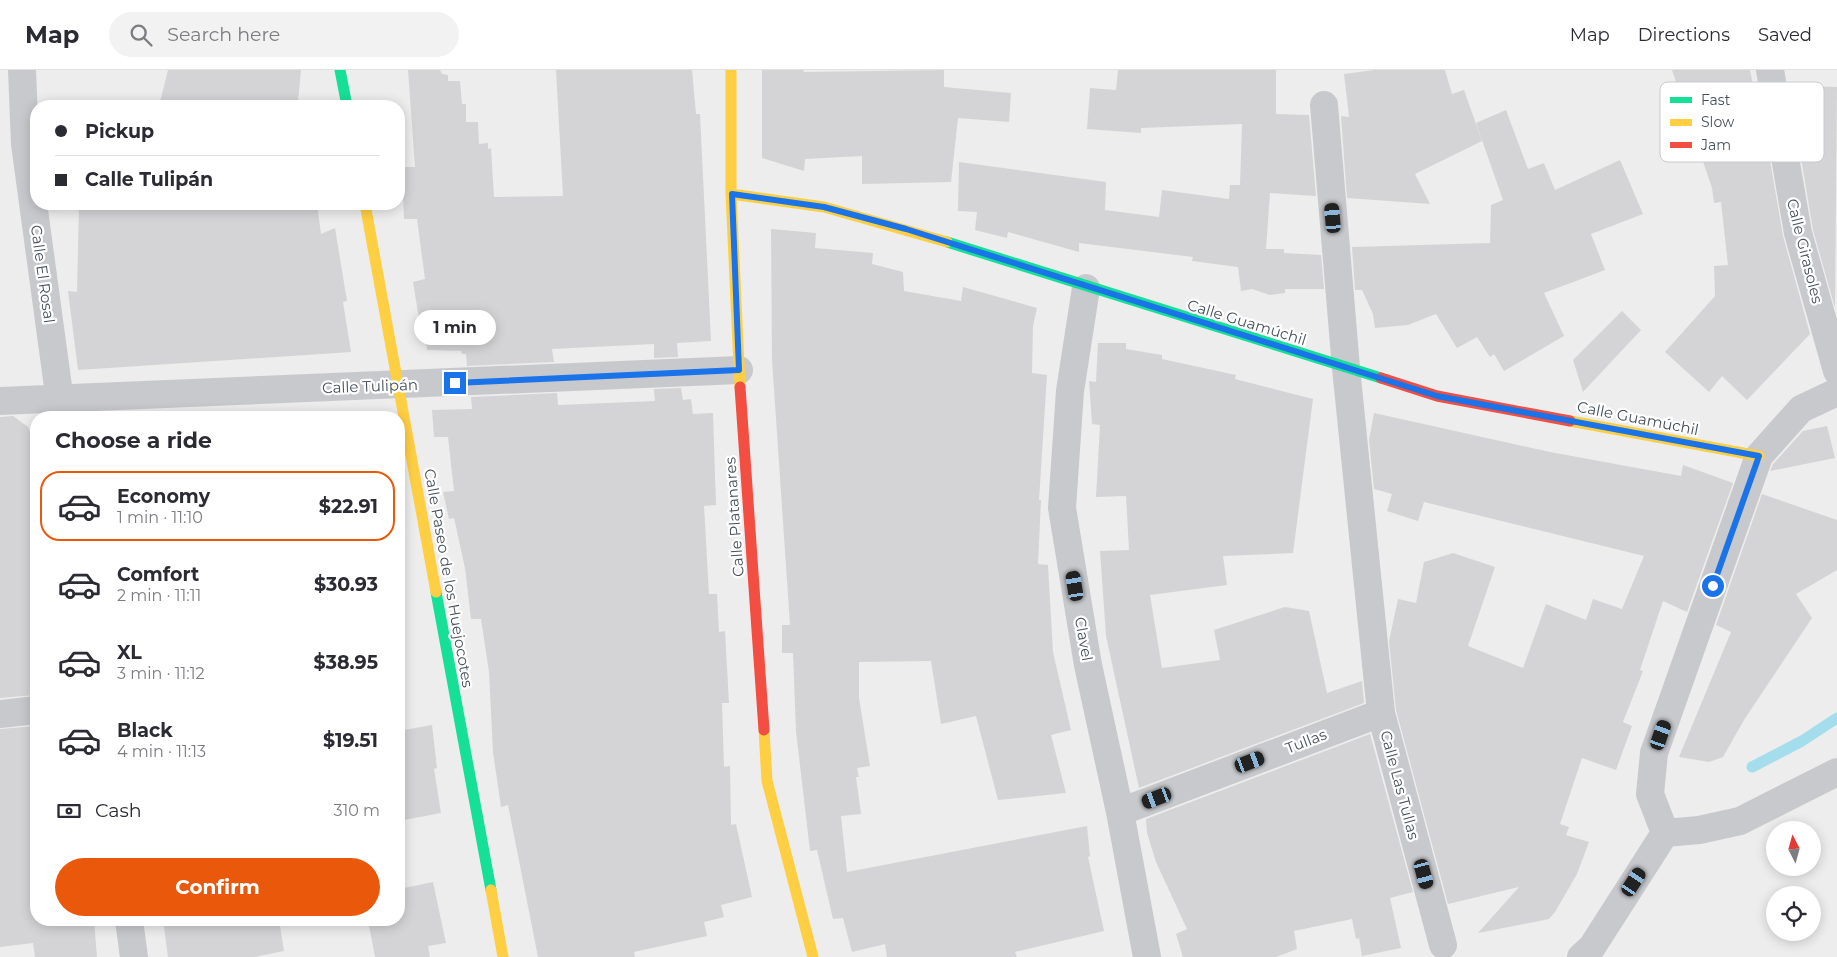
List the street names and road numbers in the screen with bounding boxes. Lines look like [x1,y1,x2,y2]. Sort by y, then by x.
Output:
street label: Calle Girasoles [1783,197,1827,305]
street label: Calle El Rosal [27,224,59,324]
street label: Calle Guamúchil [1185,295,1309,349]
street label: Calle Tulipán [322,375,418,397]
street label: Calle Guamúchil [1576,397,1700,439]
street label: Calle Platanares [720,457,748,577]
street label: Calle Paseo de los Huejocotes [420,467,478,689]
street label: Clavel [1071,615,1097,663]
street label: Tullas [1283,724,1329,758]
street label: Calle Las Tullas [1376,728,1424,842]

